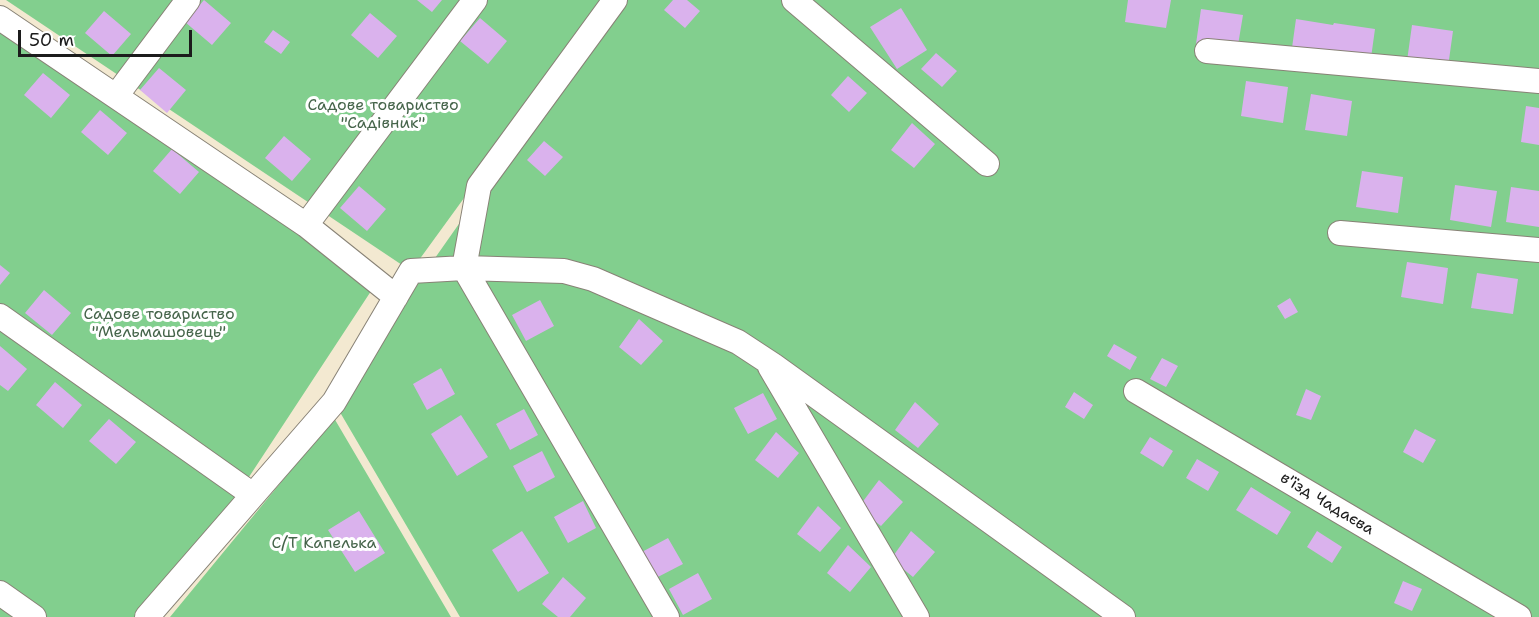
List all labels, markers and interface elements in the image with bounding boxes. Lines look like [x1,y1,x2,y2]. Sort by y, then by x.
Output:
scale bar [21,18,195,56]
text: 50 m [29,28,74,52]
park label: Садове товариство "Садівник" [307,96,459,134]
park label: Садове товариство "Мельмашовець" [83,305,235,343]
street label: в'їзд Чадаєва [1277,468,1377,540]
park label: С/Т Капелька [272,534,376,554]

